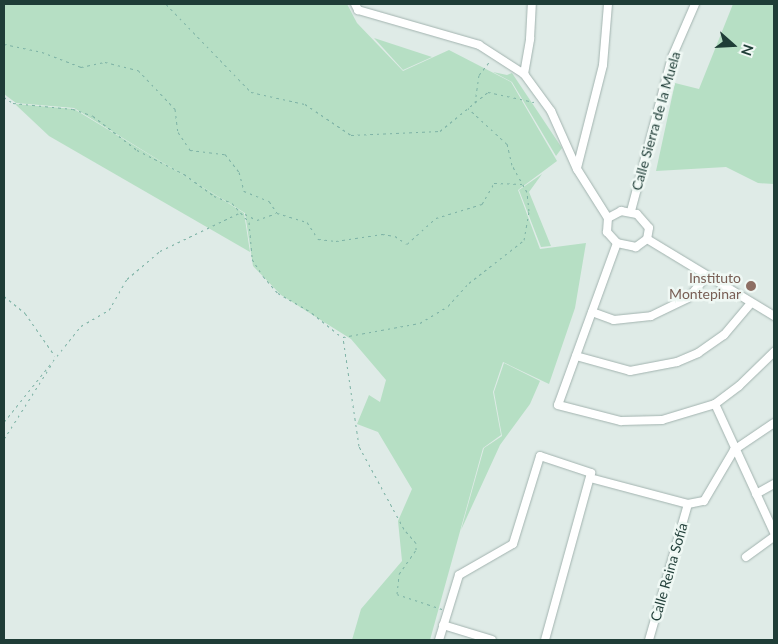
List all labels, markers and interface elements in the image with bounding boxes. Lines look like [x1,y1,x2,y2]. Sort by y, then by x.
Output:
north arrow [708,20,758,70]
text: N [738,42,757,58]
street label: Calle Sierra de la Muela [628,50,684,192]
place label: Instituto Montepinar [669,270,741,302]
marker: Instituto Montepinar [745,280,757,292]
street label: Calle Reina Sofía [647,521,691,623]

